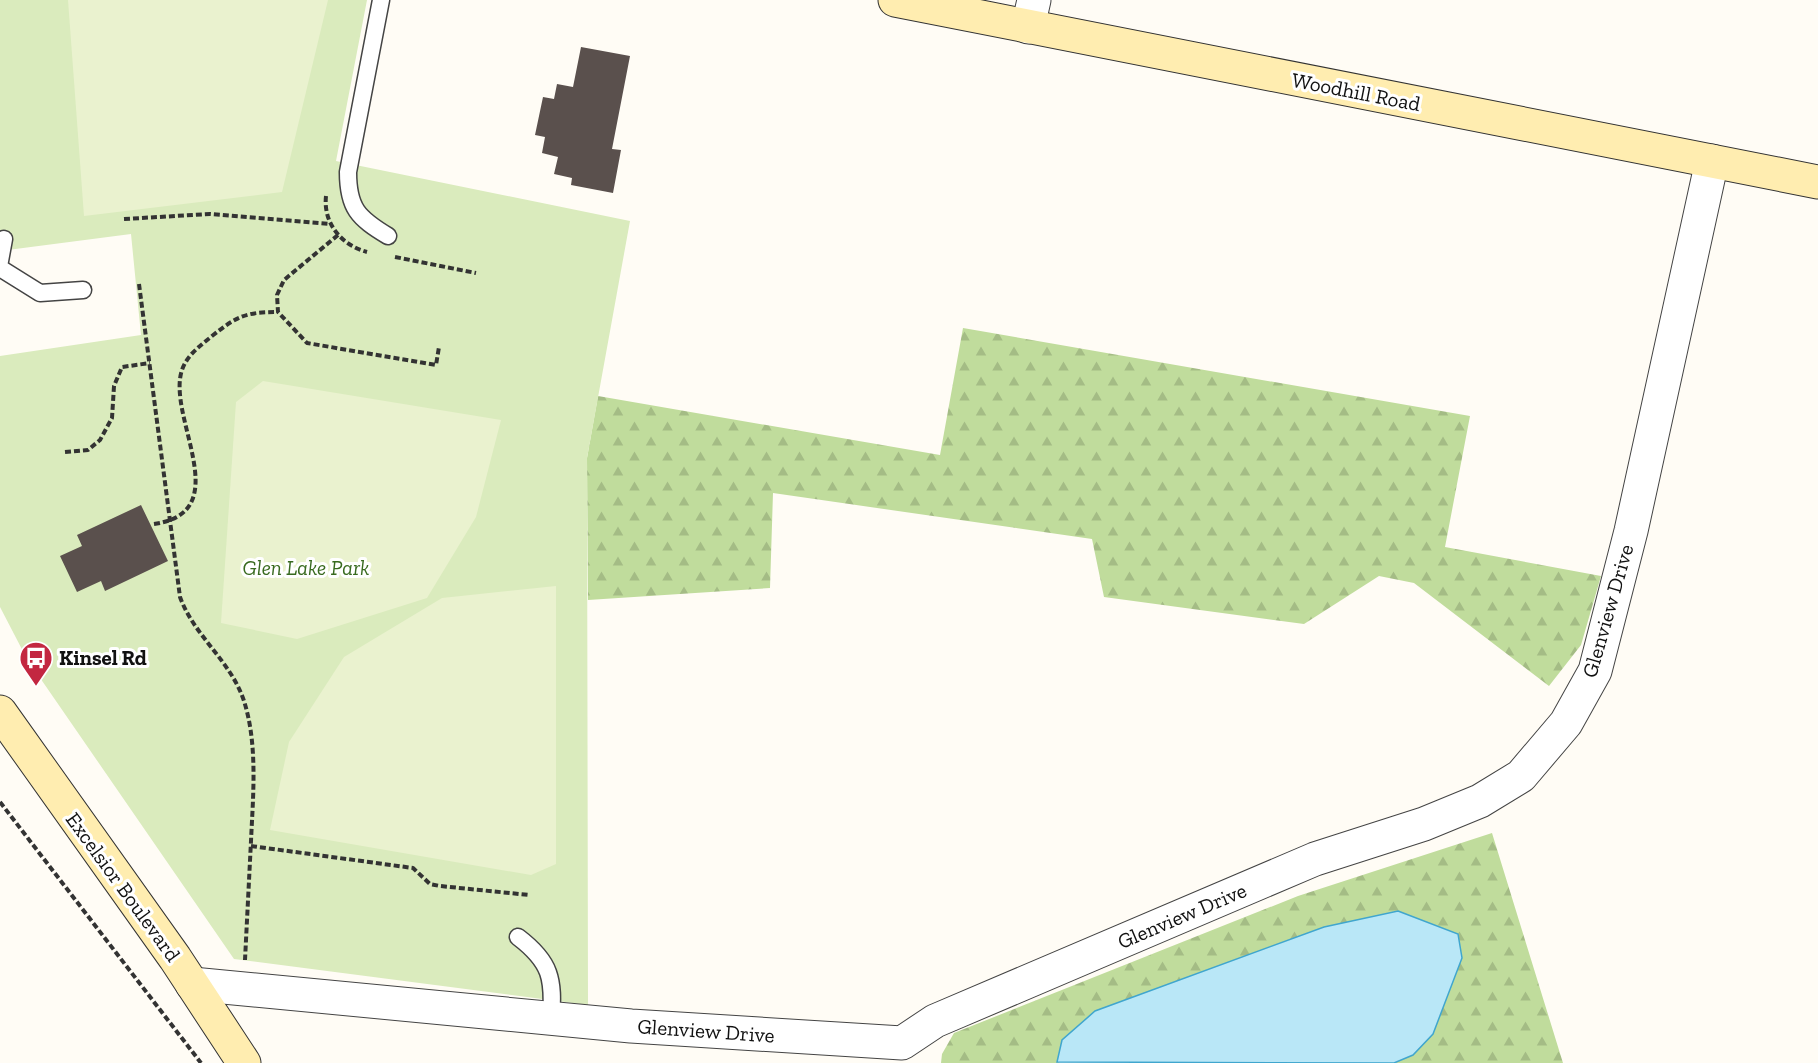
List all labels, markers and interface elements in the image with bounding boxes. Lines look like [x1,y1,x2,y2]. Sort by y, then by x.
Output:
street label: Woodhill Road [1290,67,1423,116]
street label: Glenview Drive [1577,541,1639,680]
park label: Glen Lake Park [243,555,370,580]
bus stop icon: Kinsel Rd [18,640,54,687]
place label: Kinsel Rd [59,645,147,670]
street label: Excelsior Boulevard [61,807,186,967]
street label: Glenview Drive [1114,877,1250,954]
street label: Glenview Drive [637,1013,776,1048]

